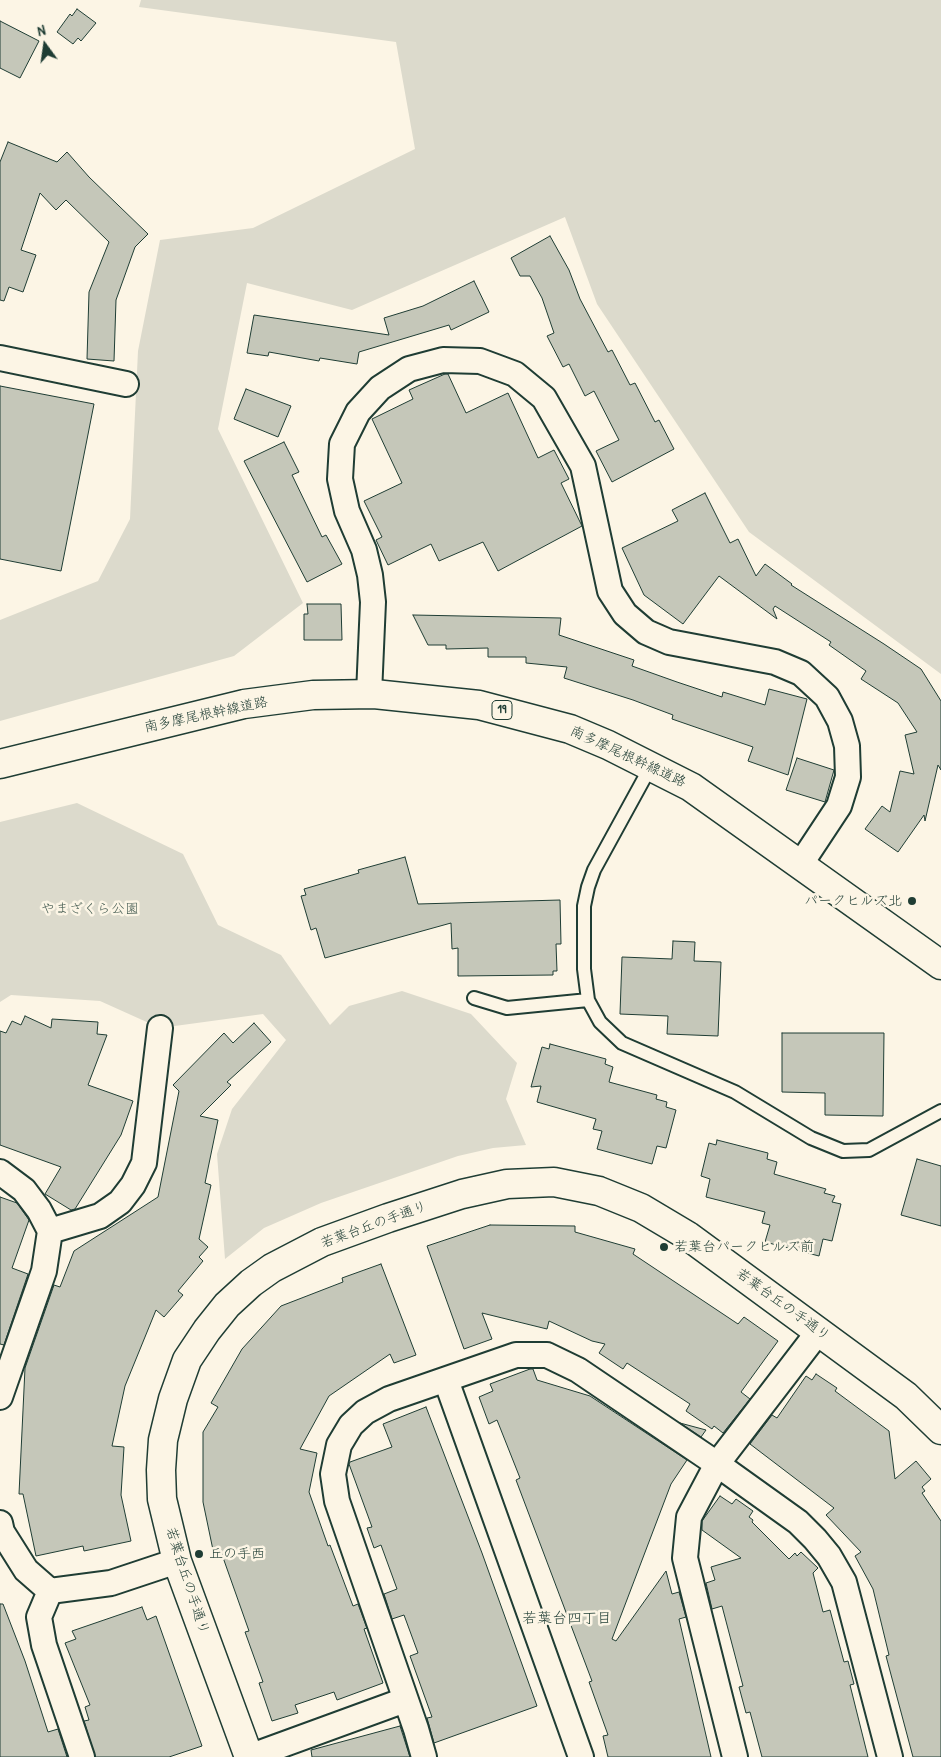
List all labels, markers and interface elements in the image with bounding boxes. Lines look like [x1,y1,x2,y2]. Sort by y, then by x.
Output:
north arrow [20,20,70,70]
text: N [35,20,47,40]
street label: 南多摩尾根幹線道路 [143,694,269,736]
road number: 19 [492,700,512,720]
street label: 南多摩尾根幹線道路 [567,723,689,791]
place label: パークヒルズ北 [804,893,902,909]
marker: パークヒルズ北 [906,895,918,907]
park label: やまざくら公園 [41,901,139,917]
street label: 若葉台丘の手通り [319,1198,429,1252]
place label: 若葉台パークヒルズ前 [674,1239,814,1255]
marker: 若葉台パークヒルズ前 [658,1241,670,1253]
street label: 若葉台丘の手通り [733,1265,833,1345]
street label: 若葉台丘の手通り [162,1525,212,1637]
place label: 丘の手西 [209,1546,265,1562]
marker: 丘の手西 [193,1548,205,1560]
district label: 若葉台四丁目 [522,1610,612,1628]

